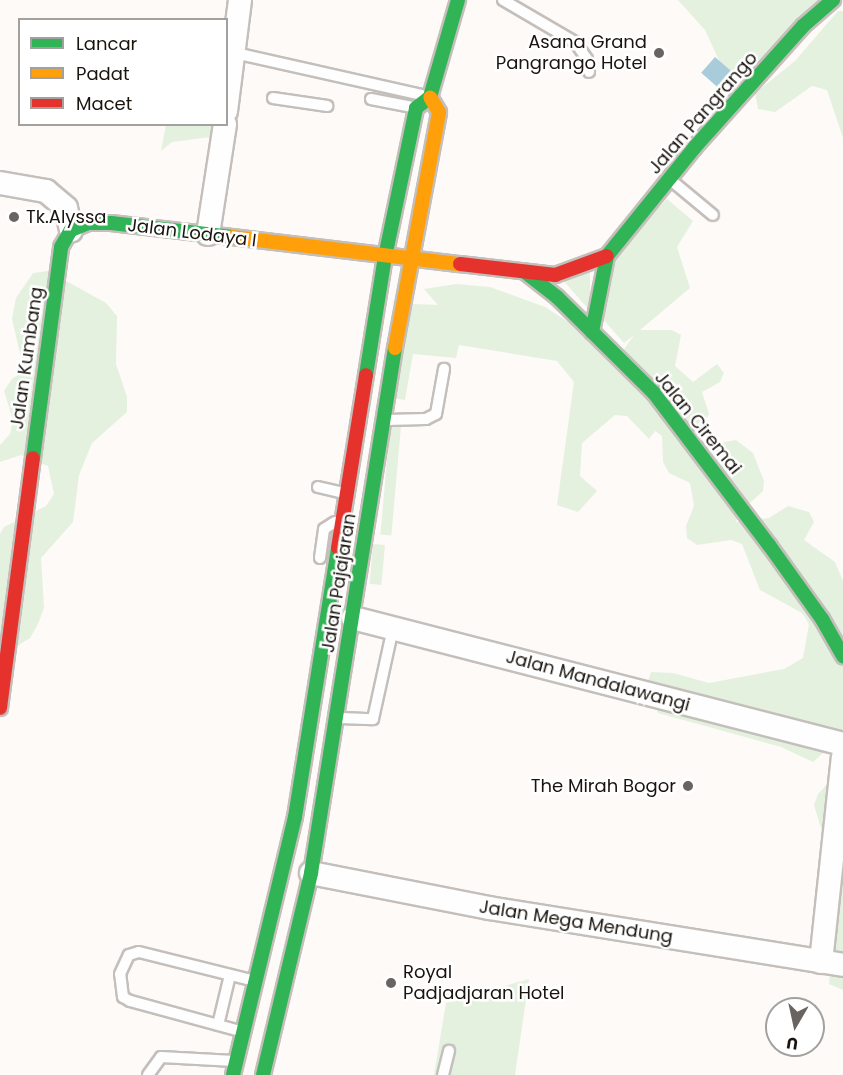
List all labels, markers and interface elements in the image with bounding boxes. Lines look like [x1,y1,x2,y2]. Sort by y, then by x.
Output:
legend [18,18,228,126]
text: Lancar [76,31,137,56]
place label: Asana Grand Pangrango Hotel [496,32,647,74]
marker: Asana Grand Pangrango Hotel [652,46,666,60]
street label: Jalan Pangrango [644,47,762,179]
text: Padat [76,61,129,86]
text: Macet [76,91,132,116]
place label: Tk.Alyssa [26,206,106,228]
marker: Tk.Alyssa [7,210,21,224]
street label: Jalan Lodaya I [126,214,258,252]
street label: Jalan Kumbang [6,285,48,431]
street label: Jalan Ciremai [650,367,746,479]
street label: Jalan Pajajaran [317,512,361,654]
street label: Jalan Mandalawangi [504,646,692,716]
place label: The Mirah Bogor [531,775,676,797]
marker: The Mirah Bogor [681,779,695,793]
street label: Jalan Mega Mendung [478,896,674,948]
place label: Royal Padjadjaran Hotel [403,962,565,1004]
marker: Royal Padjadjaran Hotel [384,976,398,990]
north arrow [765,997,825,1057]
text: U [785,1031,800,1056]

